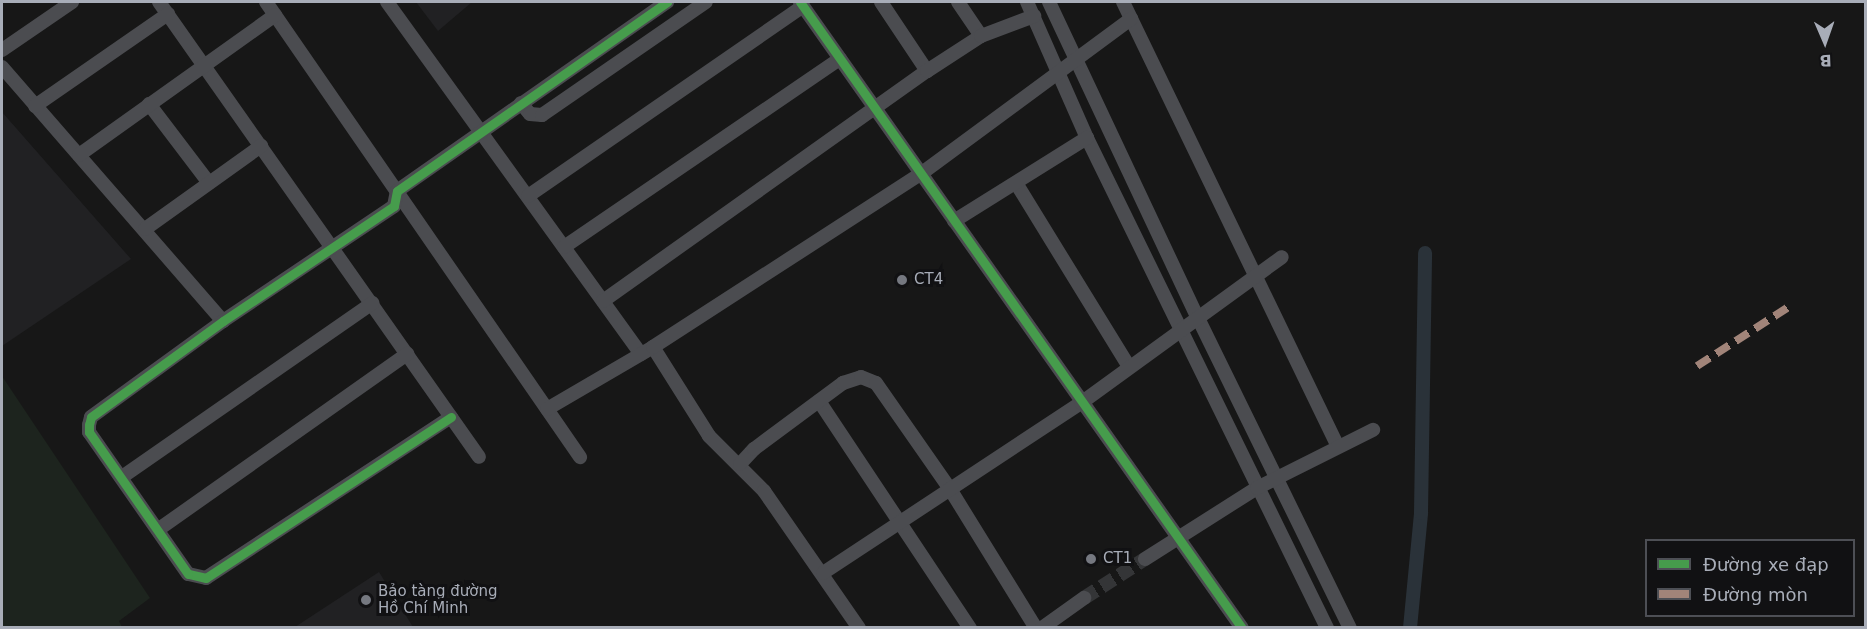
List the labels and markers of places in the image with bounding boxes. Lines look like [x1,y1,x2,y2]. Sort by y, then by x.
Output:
place label: CT4 [914,271,943,289]
marker: CT4 [895,273,909,287]
place label: CT1 [1103,550,1132,568]
marker: CT1 [1084,552,1098,566]
place label: Bảo tàng đường Hồ Chí Minh [378,582,498,617]
marker: Bảo tàng đường Hồ Chí Minh [359,593,373,607]

